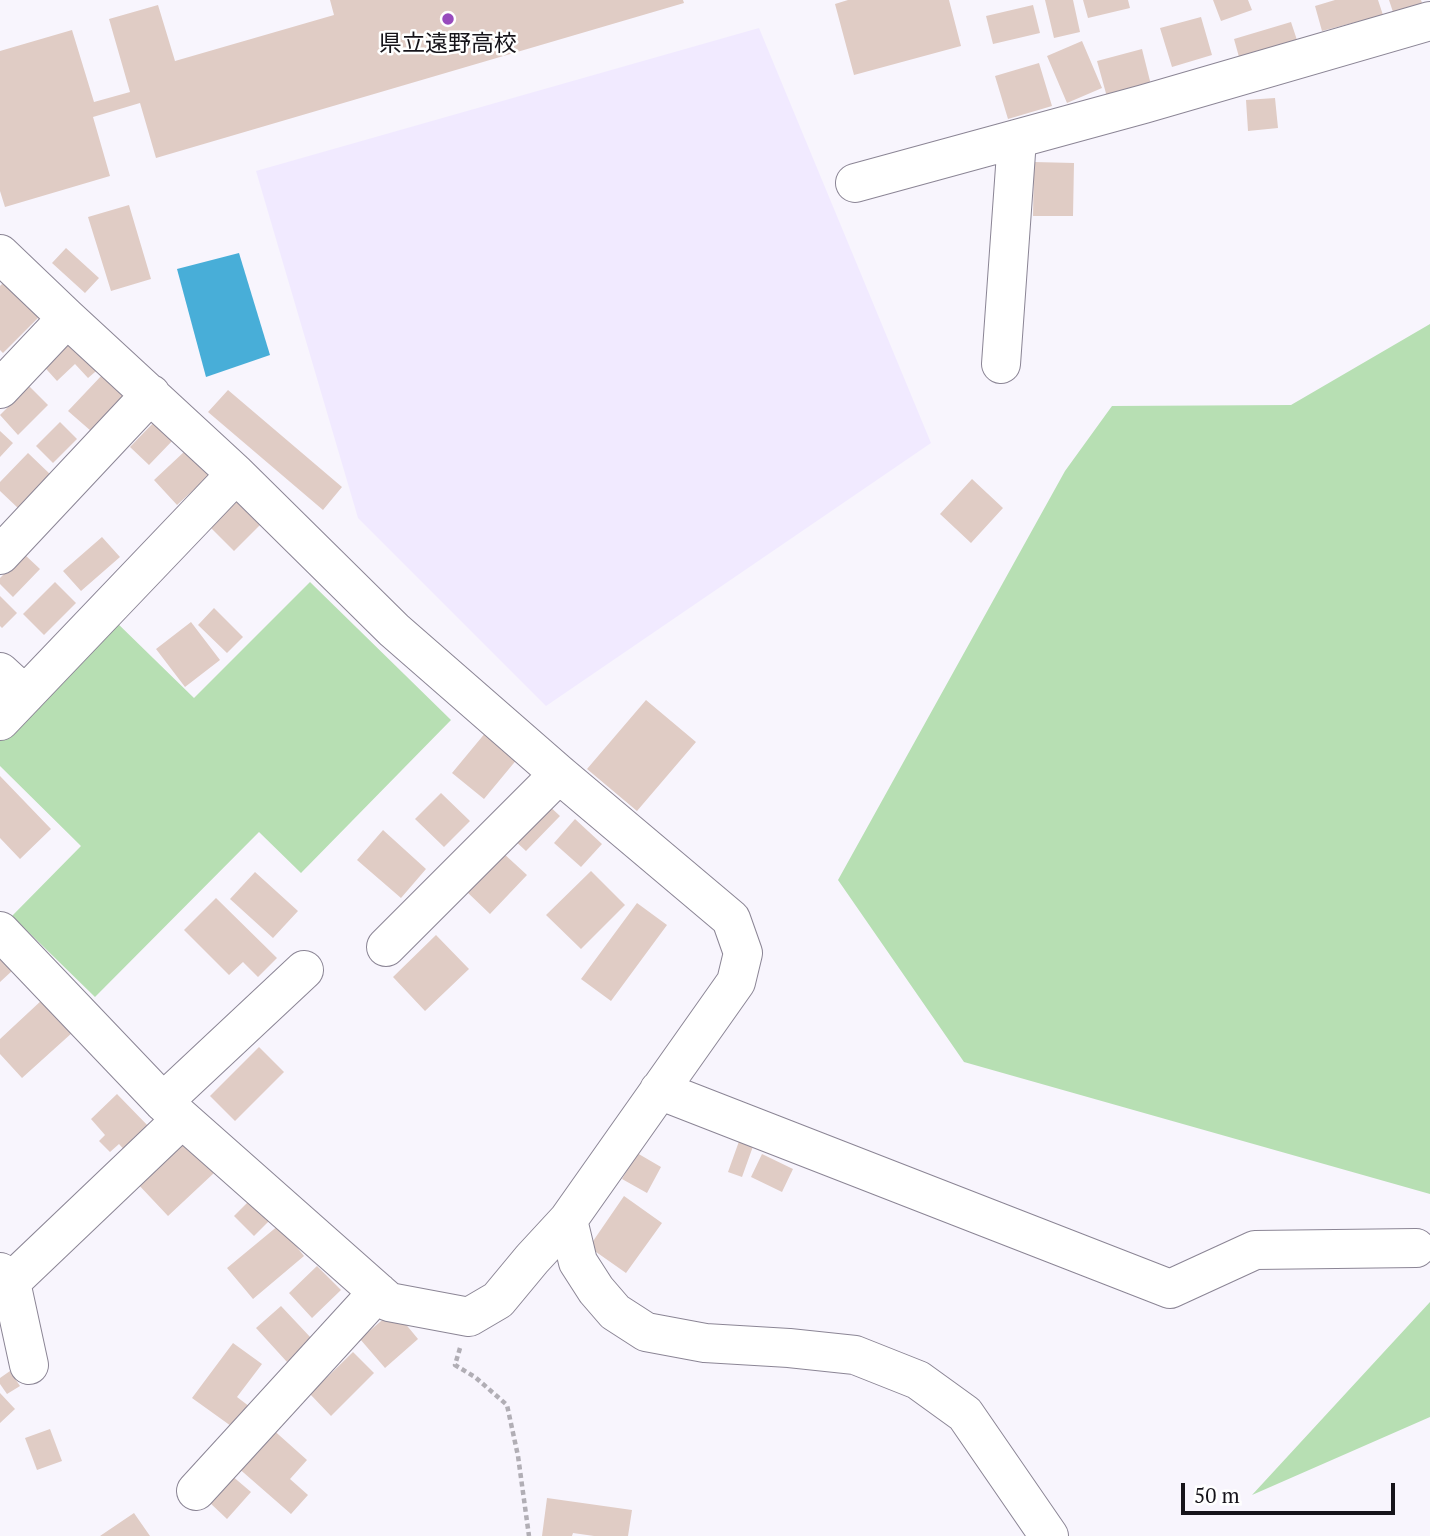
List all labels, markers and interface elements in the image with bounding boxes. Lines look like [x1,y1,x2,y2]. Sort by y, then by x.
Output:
marker: 県立遠野高校 [440,11,456,27]
place label: 県立遠野高校 [379,30,517,58]
scale bar [1185,1470,1398,1514]
text: 50 m [1194,1481,1240,1509]

